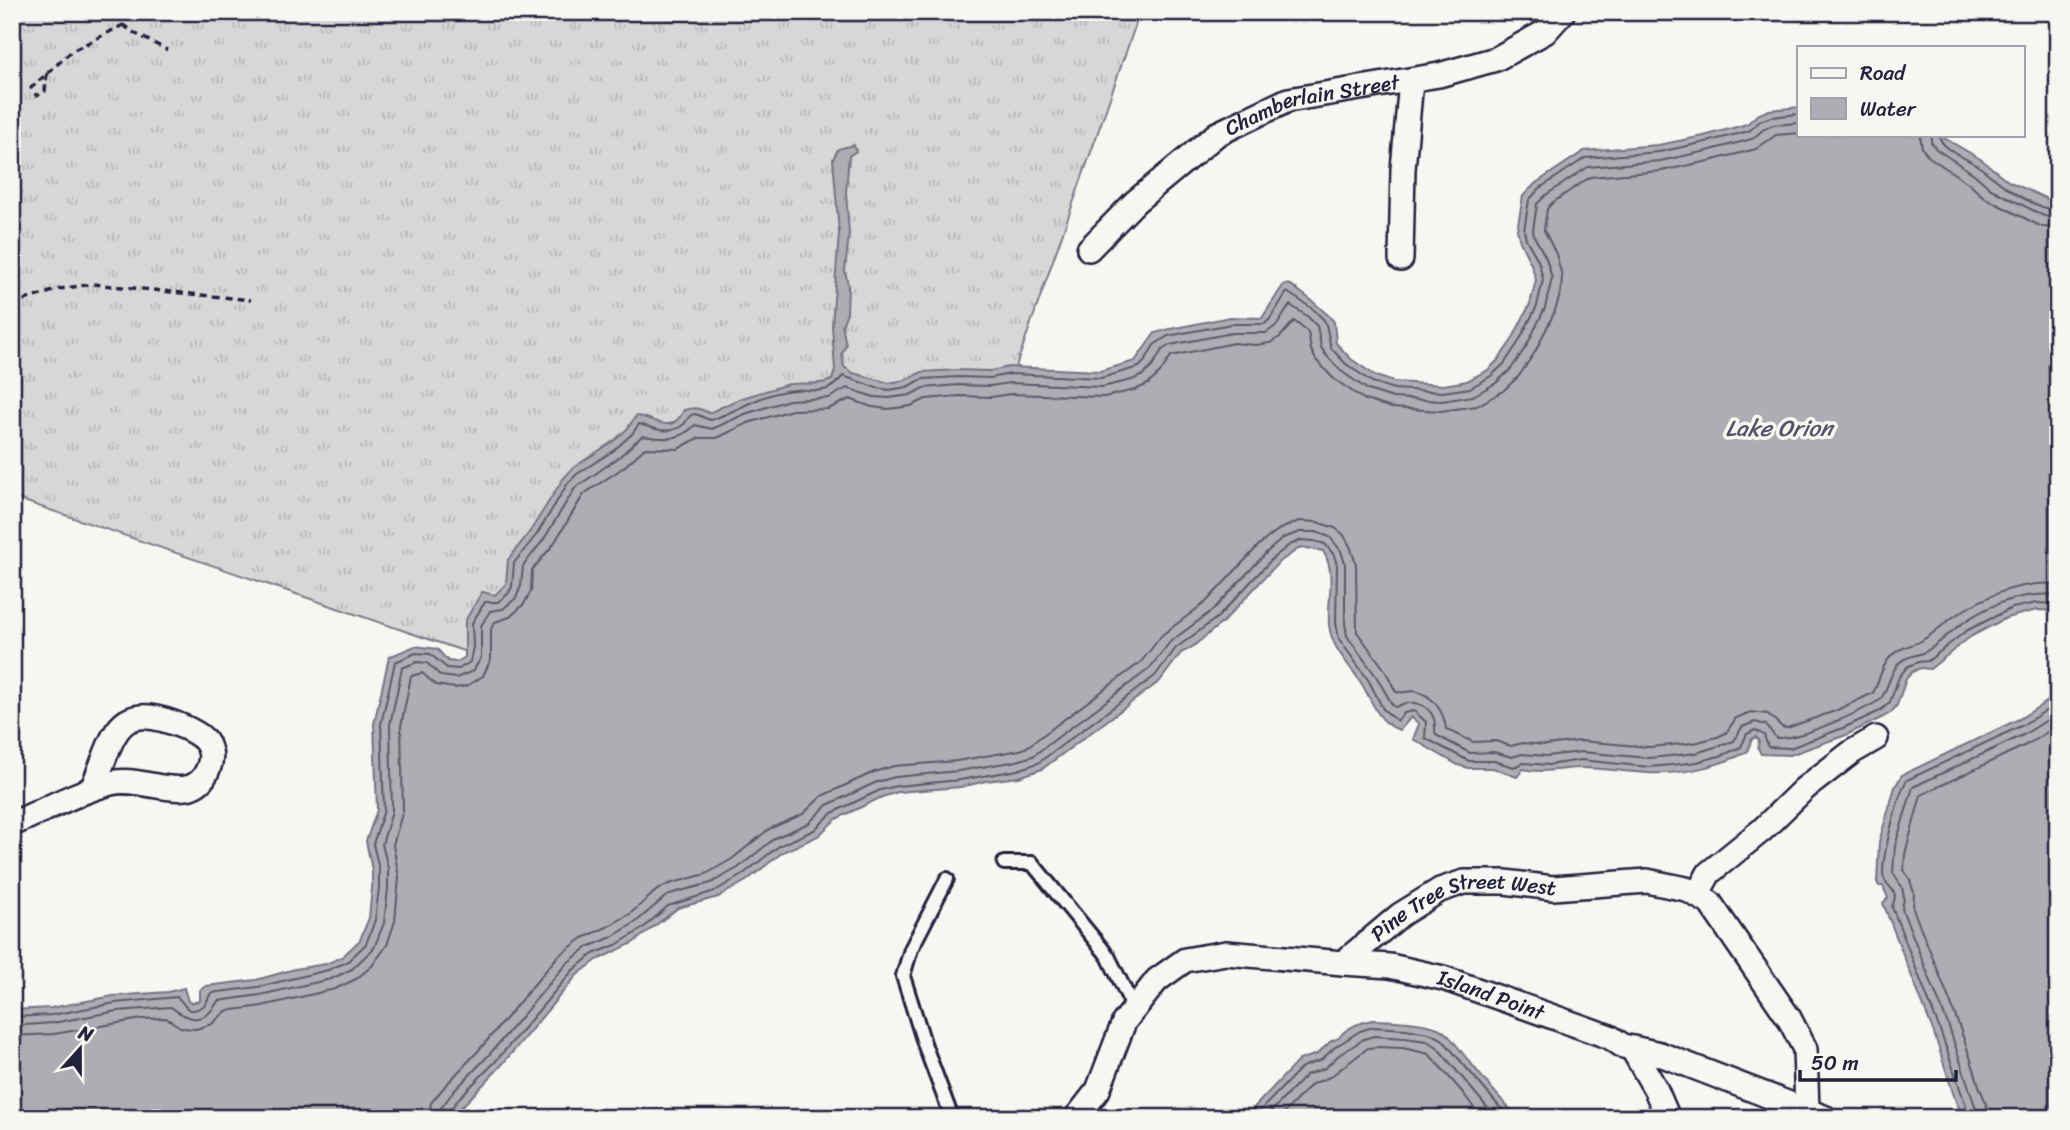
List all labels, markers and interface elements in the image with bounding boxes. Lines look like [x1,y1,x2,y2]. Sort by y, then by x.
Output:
legend [1797,46,2024,136]
text: Road [1860,54,1907,92]
street label: Chamberlain Street [1218,63,1404,147]
text: Water [1860,90,1917,128]
water label: Lake Orion [1725,408,1835,449]
street label: Pine Tree Street West [1361,862,1558,952]
street label: Island Point [1433,958,1551,1032]
north arrow [46,1014,116,1084]
text: N [73,1015,99,1052]
scale bar [1800,1039,1956,1083]
text: 50 m [1811,1044,1859,1082]

